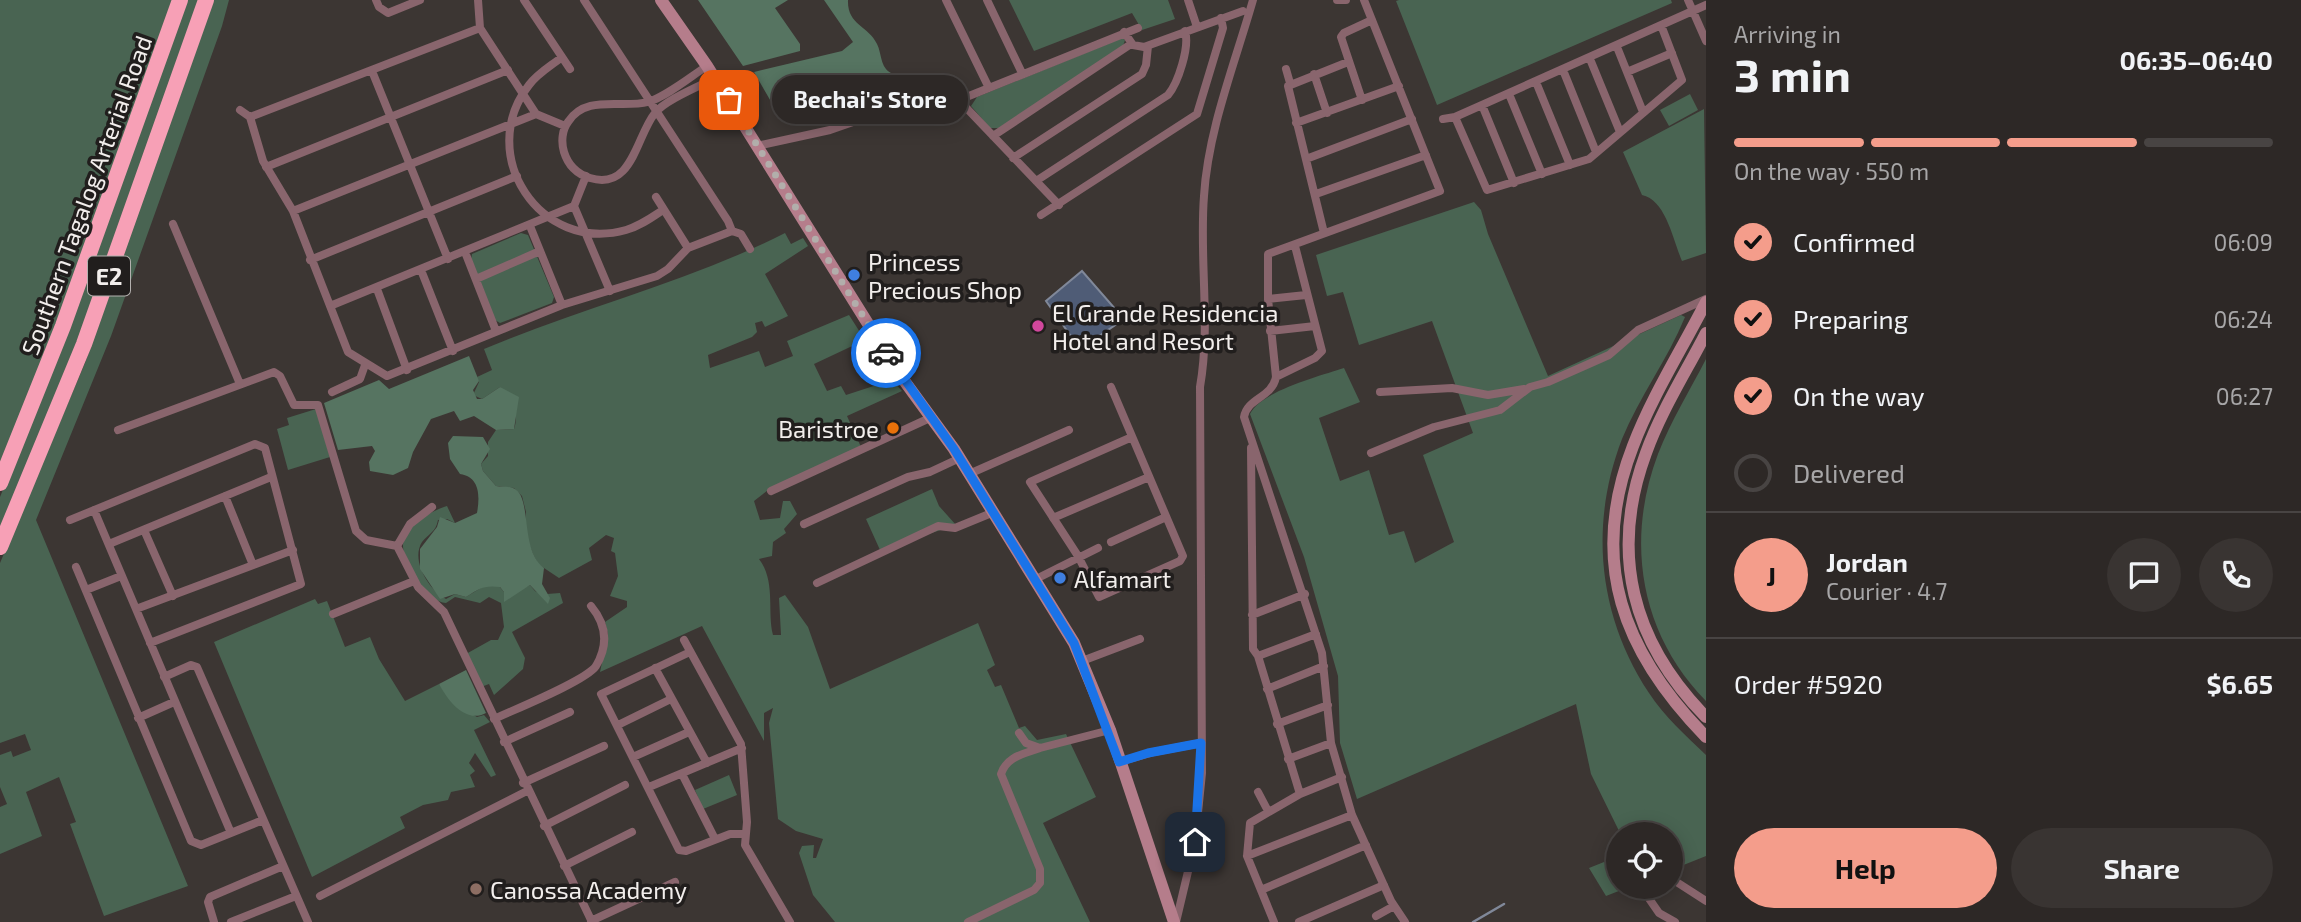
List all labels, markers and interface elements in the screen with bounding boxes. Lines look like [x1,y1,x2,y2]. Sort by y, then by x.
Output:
text: Arriving in [1734,20,1841,48]
street label: Southern Tagalog Arterial Road [15,31,157,359]
text: 06:35–06:40 [2120,44,2273,75]
text: 3 min [1734,46,1851,101]
pin [699,70,759,130]
callout: Bechai's Store [771,76,967,124]
icon: bag [710,81,748,119]
text: Bechai's Store [793,85,947,113]
text: On the way · 550 m [1734,157,1929,185]
icon: check [1734,223,1772,261]
text: Confirmed [1793,226,1916,257]
text: 06:09 [2214,228,2273,256]
place label: Princess Precious Shop [868,247,1022,304]
road number: E2 [88,256,130,296]
marker: Princess Precious Shop [846,267,862,283]
place label: El Grande Residencia Hotel and Resort [1052,298,1278,355]
icon: check [1734,300,1772,338]
text: Preparing [1793,303,1908,334]
text: 06:24 [2213,305,2273,333]
courier [851,318,921,388]
marker: El Grande Residencia Hotel and Resort [1030,318,1046,334]
icon: car [867,334,905,372]
icon: check [1734,377,1772,415]
text: On the way [1793,380,1924,411]
text: 06:27 [2216,382,2273,410]
place label: Baristroe [778,414,879,443]
marker: Baristroe [885,420,901,436]
text: Delivered [1793,457,1905,488]
button: chat [2107,538,2181,612]
button: phone [2199,538,2273,612]
text: Jordan [1826,546,1908,577]
text: J [1766,560,1776,591]
place label: Alfamart [1074,564,1171,593]
marker: Alfamart [1052,570,1068,586]
text: Courier · 4.7 [1826,577,1947,605]
text: Order #5920 [1734,668,1883,699]
text: $6.65 [2207,668,2273,699]
pin [1165,812,1225,872]
map controls [1606,822,1683,899]
button: locate [1606,822,1683,899]
icon: home [1176,823,1214,861]
button: Help [1734,828,1997,908]
button: Share [2011,828,2273,908]
place label: Canossa Academy [490,875,687,904]
marker: Canossa Academy [468,881,484,897]

